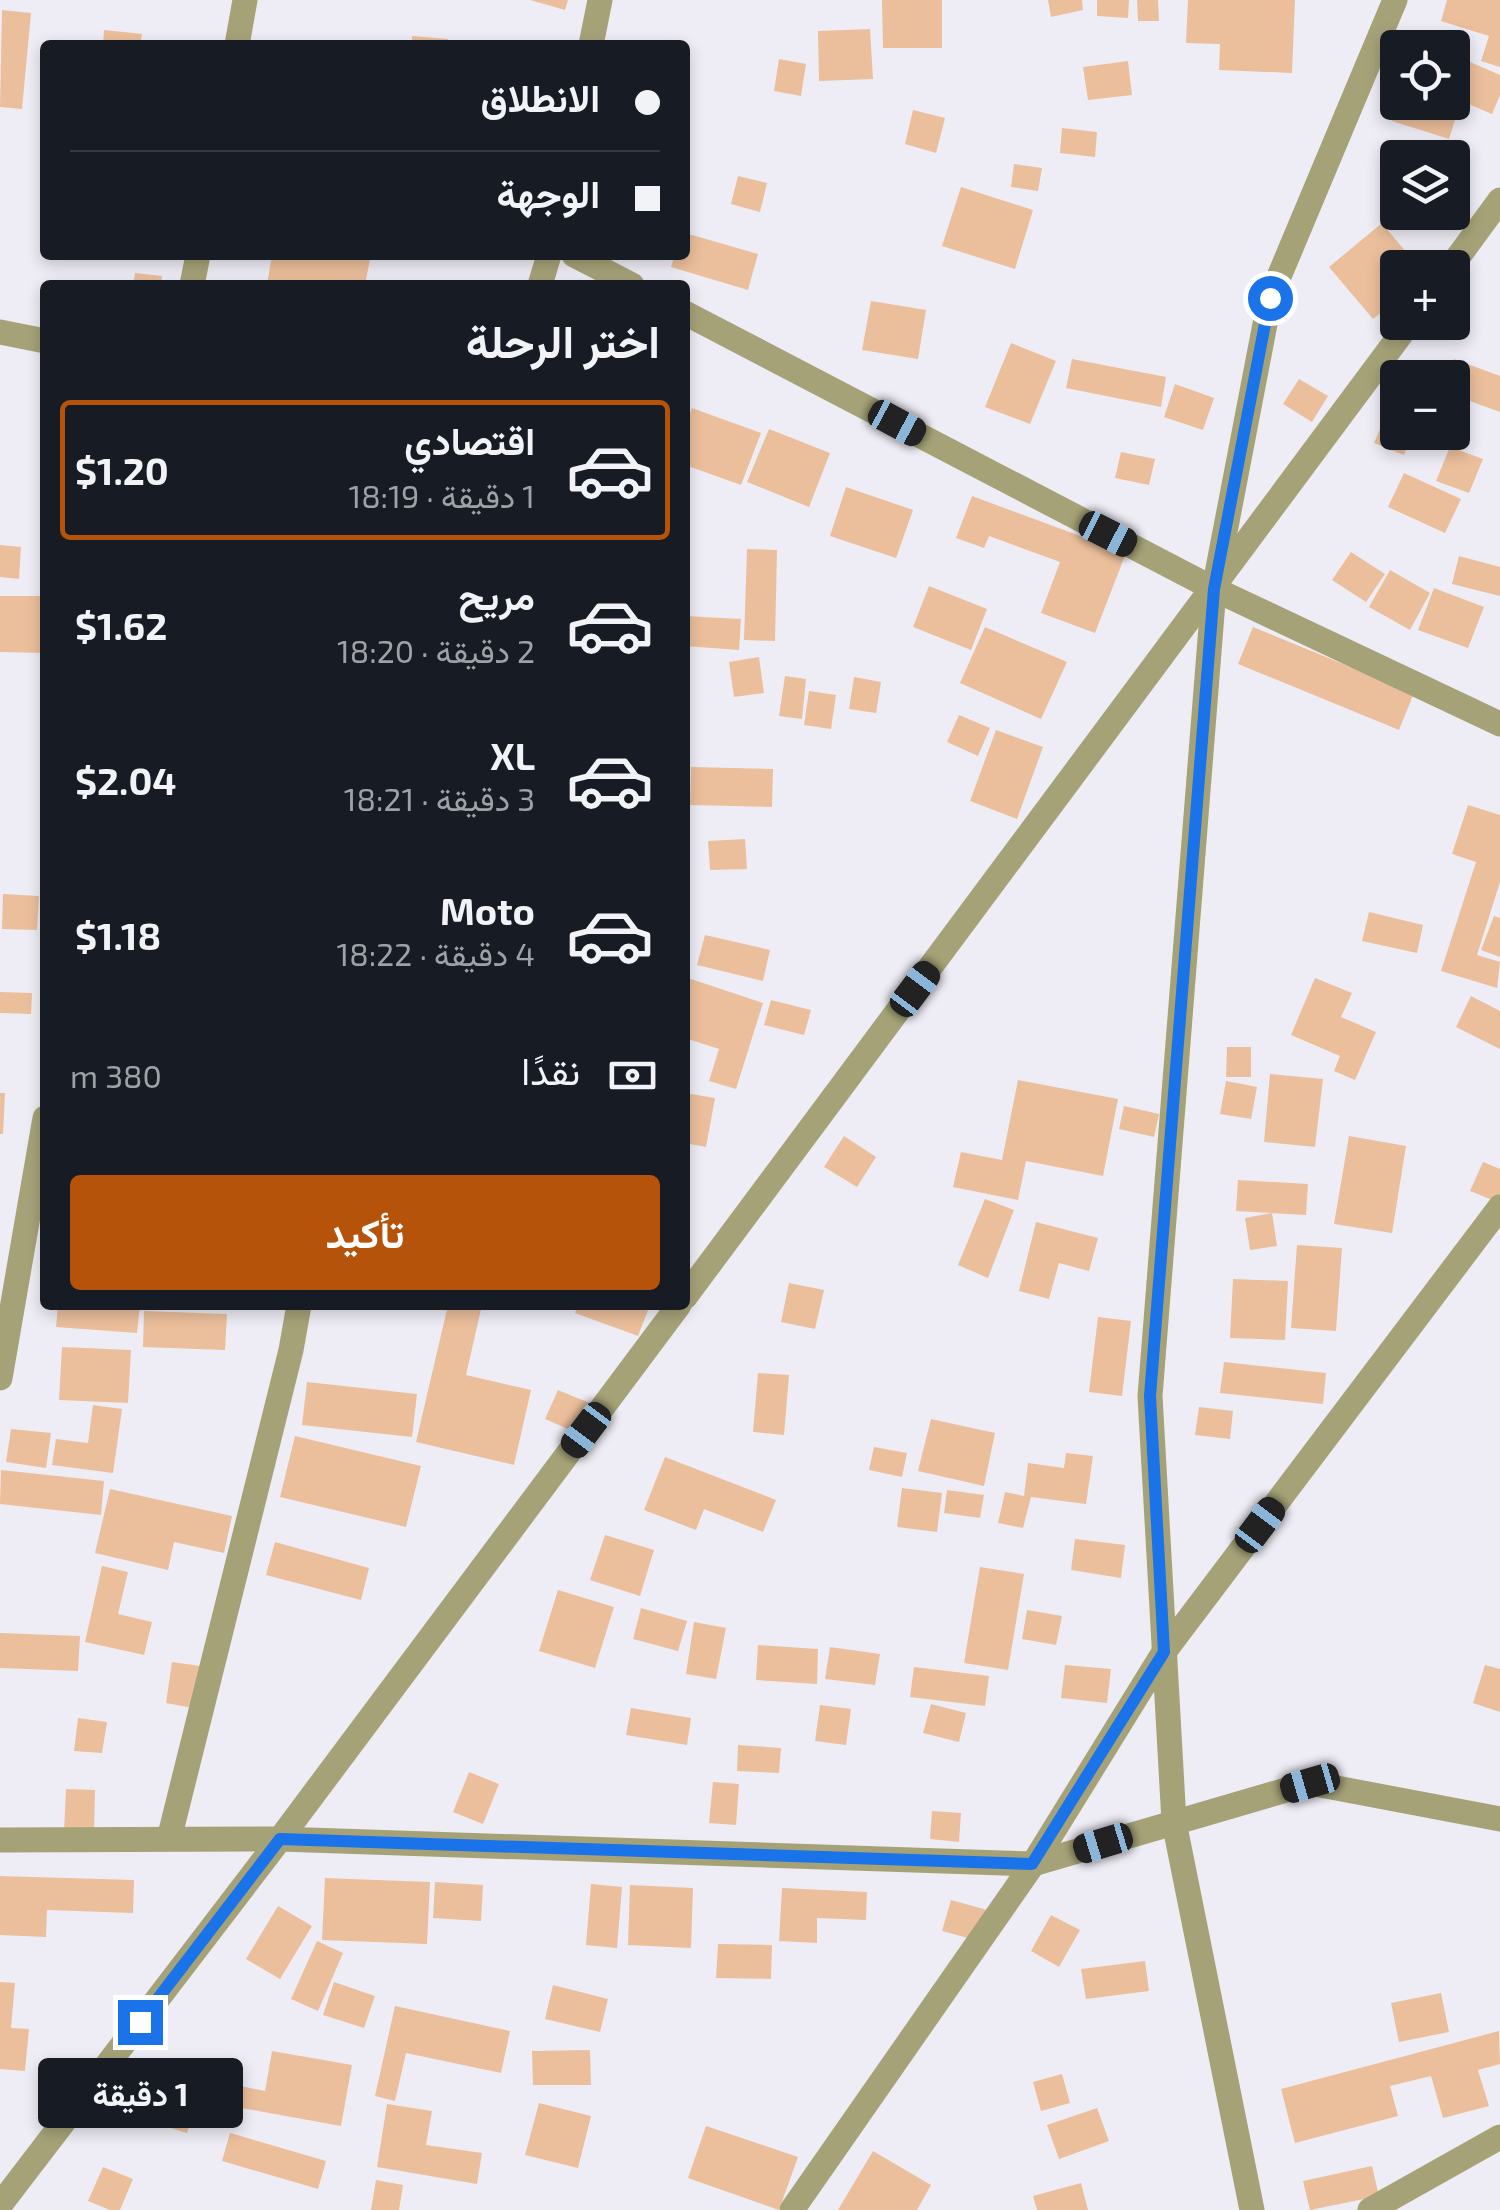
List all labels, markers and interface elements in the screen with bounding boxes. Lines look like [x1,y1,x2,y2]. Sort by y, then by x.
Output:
map controls [1380,30,1470,450]
button: locate [1380,30,1470,120]
text: الانطلاق [481,74,600,120]
button: layers [1380,140,1470,230]
text: الوجهة [497,170,600,216]
button: + [1380,250,1470,340]
route start [1248,276,1293,321]
text: اختر الرحلة [466,313,660,367]
button: − [1380,360,1470,450]
car [863,396,931,450]
text: اقتصادي [404,417,535,463]
icon: car [565,425,655,515]
text: $1.20 [75,447,169,493]
text: 1 دقيقة · 18:19 [348,476,535,514]
car [1074,507,1142,561]
text: مريح [459,572,535,618]
icon: car [565,580,655,670]
text: $1.62 [75,602,167,648]
text: 2 دقيقة · 18:20 [337,631,535,669]
text: XL [490,732,535,778]
icon: car [565,735,655,825]
text: $2.04 [75,757,177,803]
text: 3 دقيقة · 18:21 [344,779,535,817]
text: Moto [440,887,535,933]
icon: car [565,890,655,980]
text: $1.18 [75,912,161,958]
text: 4 دقيقة · 18:22 [337,934,535,972]
car [885,956,945,1022]
text: نقدًا [521,1047,580,1093]
icon: cash [605,1048,660,1103]
text: 380 m [70,1056,162,1094]
button: تأكيد [70,1175,660,1290]
car [556,1397,616,1463]
car [1230,1492,1290,1558]
car [1277,1760,1343,1806]
car [1070,1820,1136,1866]
route end [118,2000,163,2045]
callout: 1 دقيقة [38,2057,242,2127]
text: 1 دقيقة [92,2074,189,2112]

